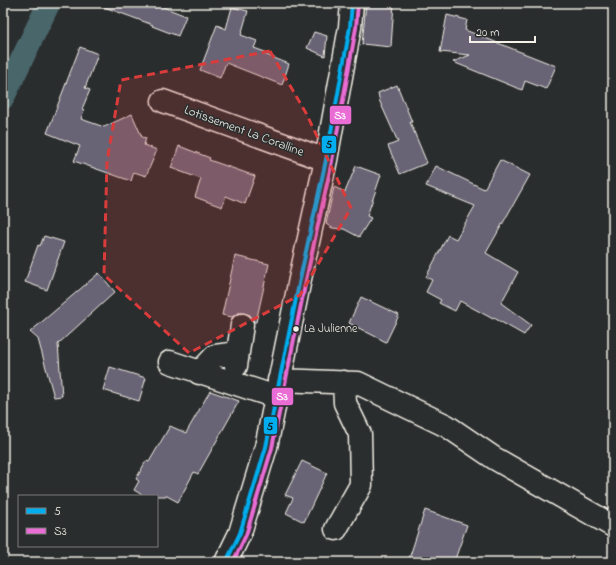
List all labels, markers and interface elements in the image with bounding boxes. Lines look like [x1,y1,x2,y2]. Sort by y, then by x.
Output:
scale bar [470,18,535,44]
text: 20 m [476,24,499,42]
street label: Lotissement La Coralline [181,100,307,162]
line badge: S3 [329,105,352,125]
text: S3 [334,108,346,124]
line badge: 5 [321,135,337,154]
text: 5 [326,137,333,153]
place label: La Julienne [304,320,358,338]
marker: La Julienne [291,324,301,334]
line badge: S3 [271,387,294,406]
text: S3 [276,389,288,405]
line badge: 5 [263,416,278,435]
text: 5 [267,419,274,435]
legend [18,495,158,547]
text: 5 [54,503,61,521]
text: S3 [54,523,67,541]

